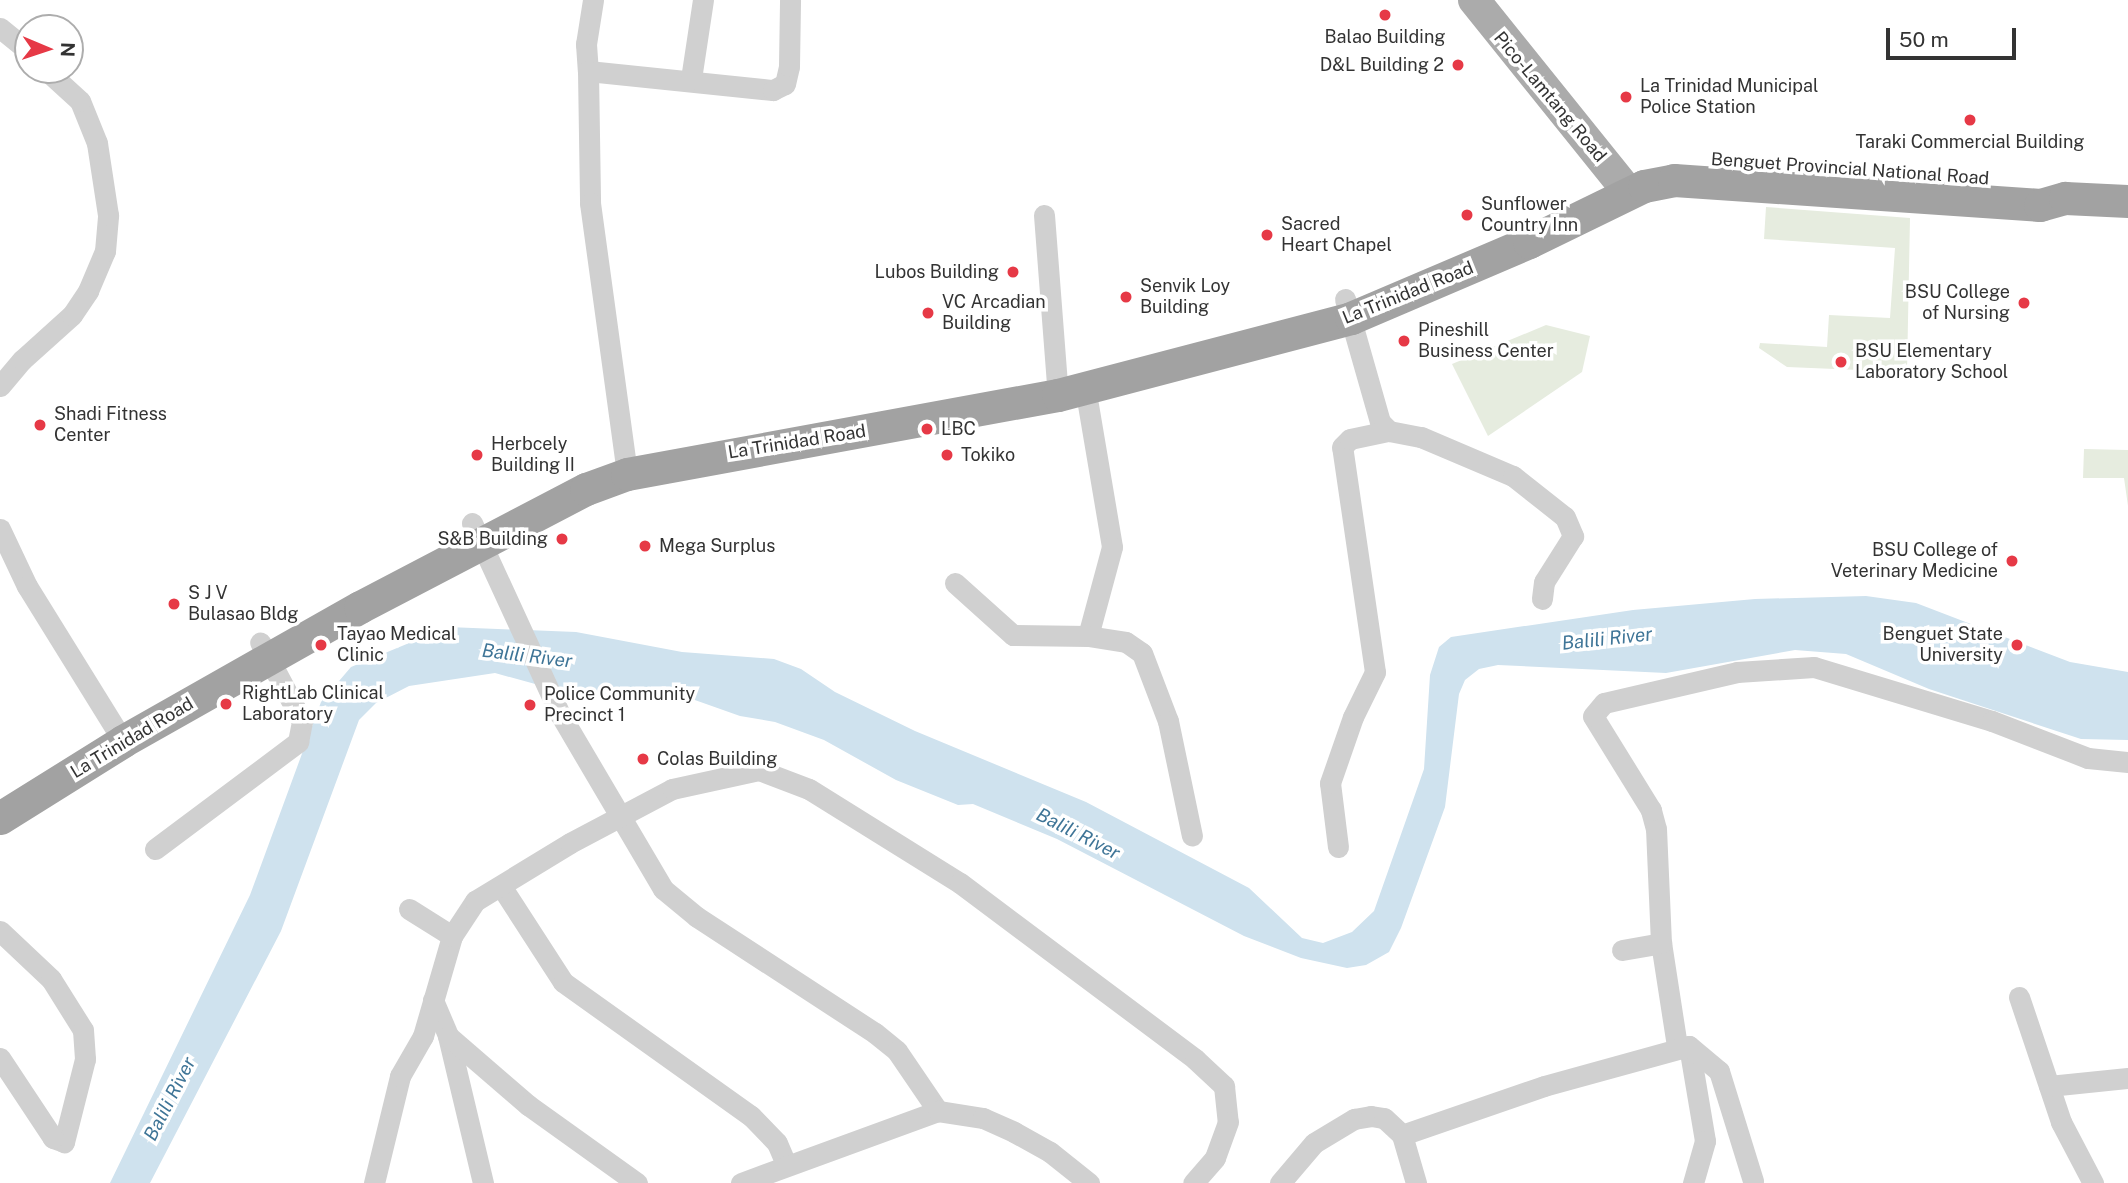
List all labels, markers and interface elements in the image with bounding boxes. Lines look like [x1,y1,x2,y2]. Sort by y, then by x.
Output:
marker: Balao Building [1377,7,1393,23]
north arrow [14,14,84,84]
scale bar [1890,14,2020,58]
place label: Balao Building [1324,26,1446,48]
street label: Pico-Lamtang Road [1489,27,1611,167]
text: 50 m [1899,27,1949,52]
text: N [57,42,79,57]
place label: D&L Building 2 [1320,54,1444,76]
marker: D&L Building 2 [1450,57,1466,73]
place label: La Trinidad Municipal Police Station [1640,76,1818,119]
marker: La Trinidad Municipal Police Station [1618,89,1634,105]
marker: Taraki Commercial Building [1962,112,1978,128]
place label: Taraki Commercial Building [1855,131,2085,153]
street label: Benguet Provincial National Road [1710,148,1990,190]
place label: Sunflower Country Inn [1481,194,1578,236]
marker: Sunflower Country Inn [1459,207,1475,223]
place label: Sacred Heart Chapel [1281,214,1392,256]
marker: Sacred Heart Chapel [1259,227,1275,243]
street label: La Trinidad Road [1339,257,1477,329]
place label: Lubos Building [874,261,999,283]
marker: Lubos Building [1005,264,1021,280]
place label: Senvik Loy Building [1140,276,1230,318]
place label: BSU College of Nursing [1905,282,2010,324]
marker: Senvik Loy Building [1118,289,1134,305]
place label: VC Arcadian Building [942,292,1046,334]
marker: BSU College of Nursing [2016,295,2032,311]
marker: VC Arcadian Building [920,305,936,321]
place label: Pineshill Business Center [1418,320,1554,362]
marker: Pineshill Business Center [1396,333,1412,349]
place label: BSU Elementary Laboratory School [1855,341,2008,384]
marker: BSU Elementary Laboratory School [1833,354,1849,370]
place label: Shadi Fitness Center [54,404,167,446]
marker: Shadi Fitness Center [32,417,48,433]
place label: LBC [941,418,976,440]
street label: La Trinidad Road [726,420,868,464]
marker: LBC [919,421,935,437]
place label: Herbcely Building II [491,434,575,476]
place label: Tokiko [961,444,1015,466]
marker: Herbcely Building II [469,447,485,463]
marker: Tokiko [939,447,955,463]
place label: S&B Building [438,528,548,550]
marker: S&B Building [554,531,570,547]
place label: Mega Surplus [659,535,775,557]
marker: Mega Surplus [637,538,653,554]
place label: BSU College of Veterinary Medicine [1831,540,1998,582]
marker: BSU College of Veterinary Medicine [2004,553,2020,569]
place label: S J V Bulasao Bldg [188,583,298,626]
marker: S J V Bulasao Bldg [166,596,182,612]
water label: Balili River [1561,623,1653,655]
place label: Tayao Medical Clinic [337,624,457,666]
place label: Benguet State University [1883,624,2003,666]
marker: Tayao Medical Clinic [311,635,331,655]
marker: Benguet State University [2009,637,2025,653]
water label: Balili River [480,639,574,673]
place label: RightLab Clinical Laboratory [242,683,384,726]
place label: Police Community Precinct 1 [544,684,695,726]
street label: La Trinidad Road [67,693,197,783]
marker: RightLab Clinical Laboratory [216,694,236,714]
marker: Police Community Precinct 1 [522,697,538,713]
place label: Colas Building [657,748,777,770]
marker: Colas Building [635,751,651,767]
water label: Balili River [1032,803,1124,865]
water label: Balili River [139,1053,201,1145]

